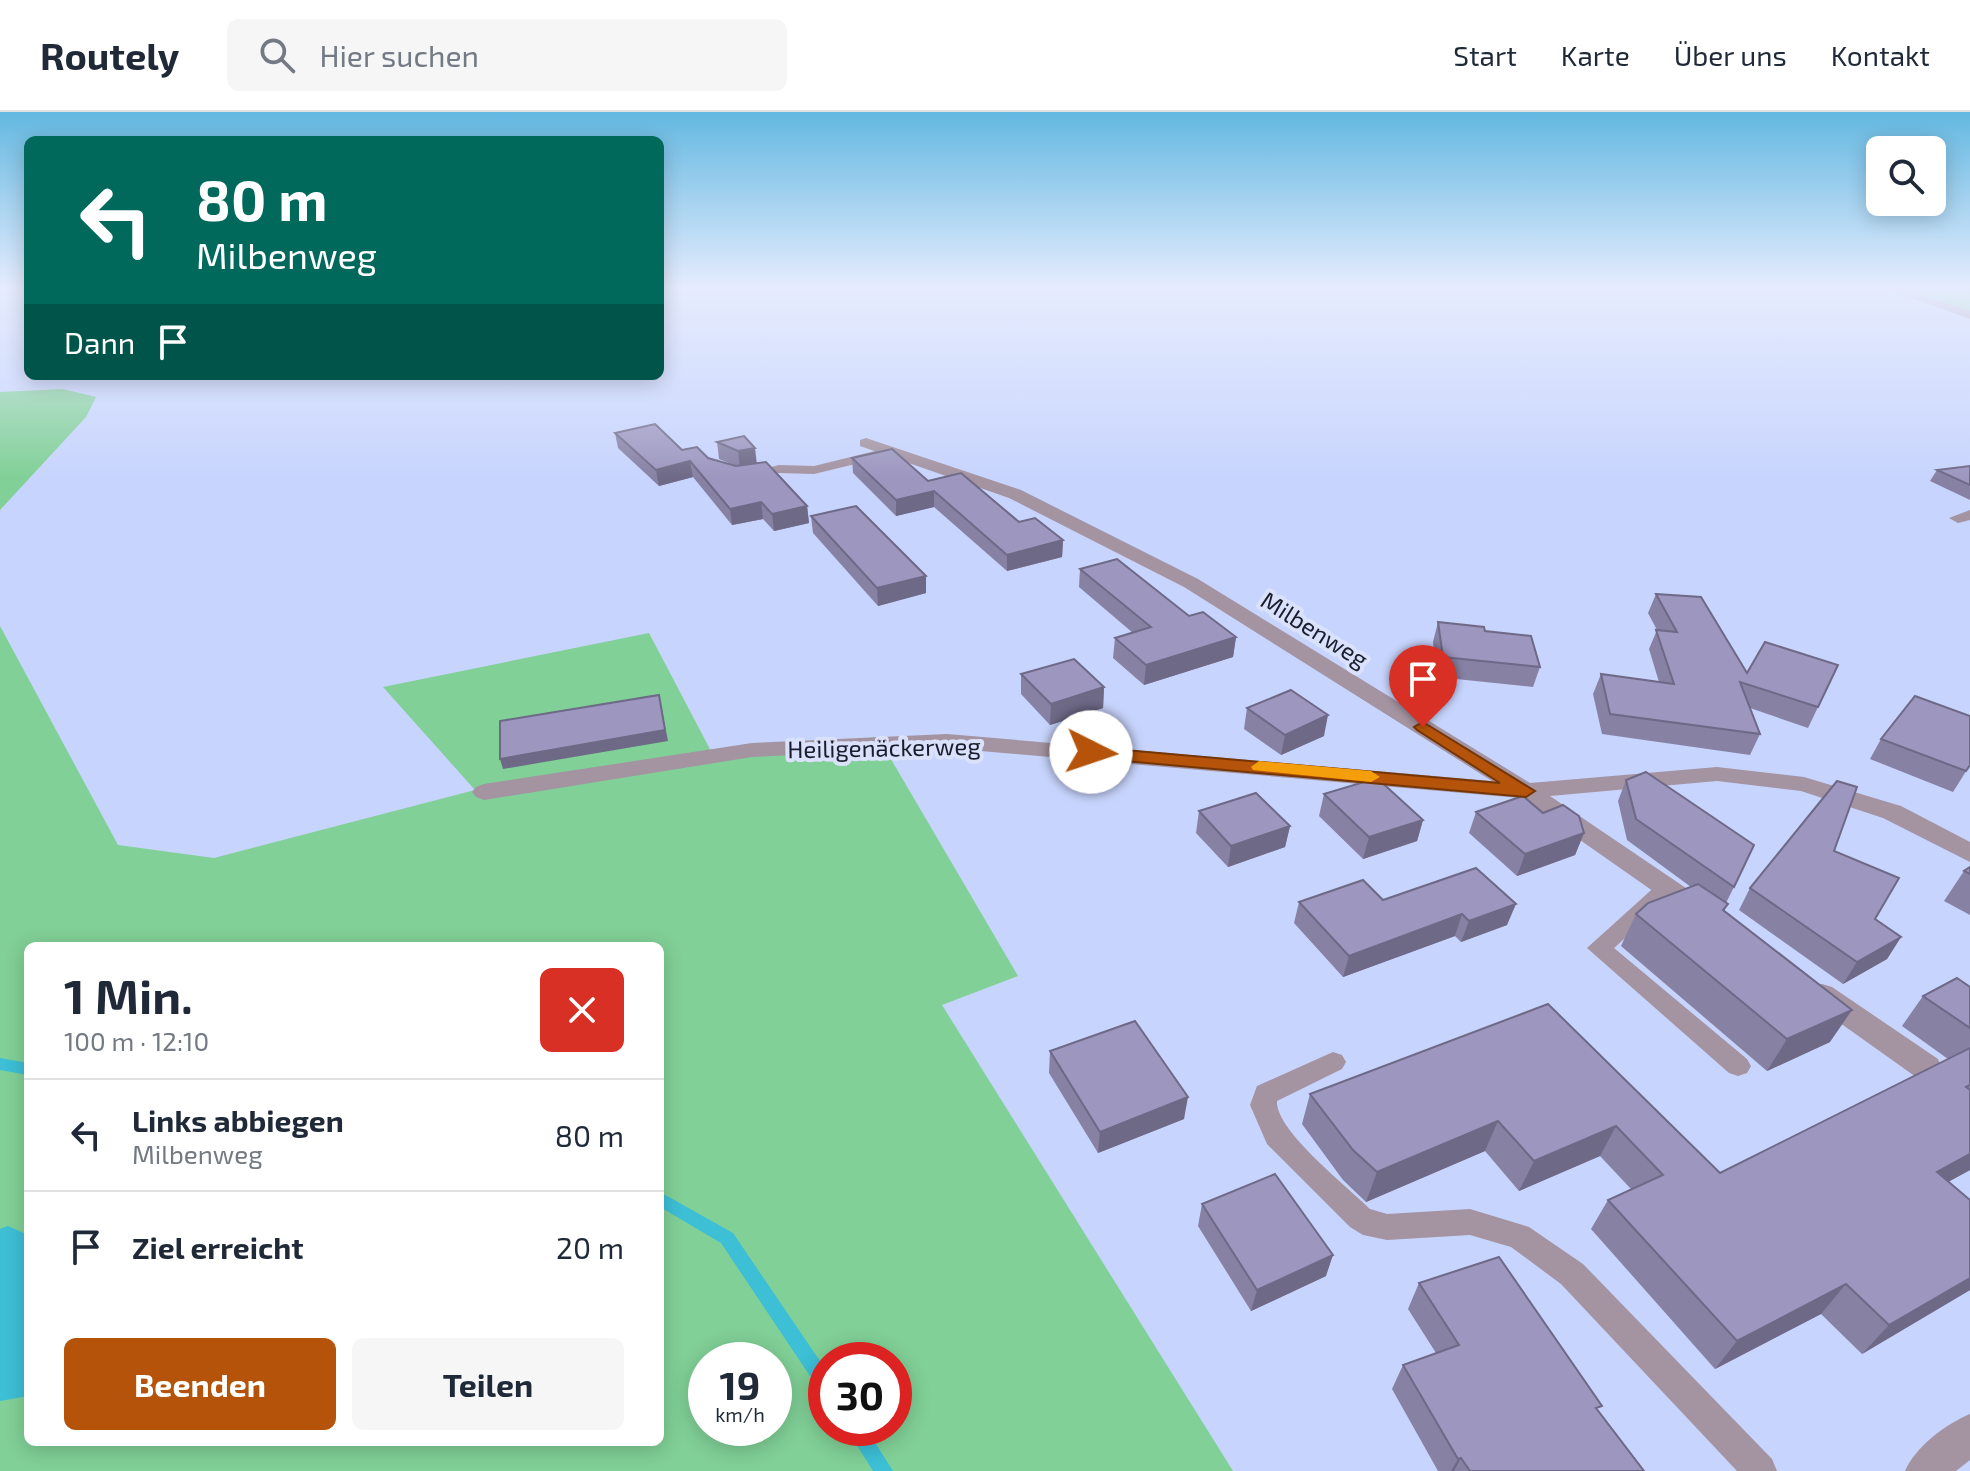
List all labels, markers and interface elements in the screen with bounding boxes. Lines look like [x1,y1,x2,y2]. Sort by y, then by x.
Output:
search box [227,19,787,91]
text: Routely [40,32,179,78]
icon: search [255,33,299,77]
text: Hier suchen [319,37,479,73]
text: Start [1453,38,1517,72]
text: Karte [1561,38,1630,72]
text: Über uns [1674,38,1787,72]
text: Kontakt [1831,38,1930,72]
map controls [1866,136,1946,216]
button: search [1866,136,1946,216]
text: 80 m [196,165,328,232]
icon: left [64,168,168,272]
text: Milbenweg [196,233,377,276]
icon: arrive [151,320,195,364]
text: Dann [64,324,135,360]
street label: Milbenweg [1256,585,1374,673]
pin [1389,645,1457,727]
icon: arrive [1401,657,1445,701]
position arrow [1049,710,1133,794]
street label: Heiligenäckerweg [787,731,981,763]
text: 1 Min. [64,966,193,1024]
button: close [540,968,624,1052]
text: 100 m · 12:10 [64,1025,209,1056]
text: Links abbiegen [132,1102,344,1138]
icon: left [64,1113,108,1157]
text: 80 m [555,1117,624,1153]
text: Milbenweg [132,1138,263,1169]
icon: arrive [64,1225,108,1269]
text: Ziel erreicht [132,1229,304,1265]
text: 20 m [556,1229,624,1265]
button: Beenden [64,1338,336,1430]
button: Teilen [352,1338,624,1430]
speed limit sign: 30 [808,1342,912,1446]
text: 19 [720,1360,760,1408]
text: km/h [715,1402,765,1426]

